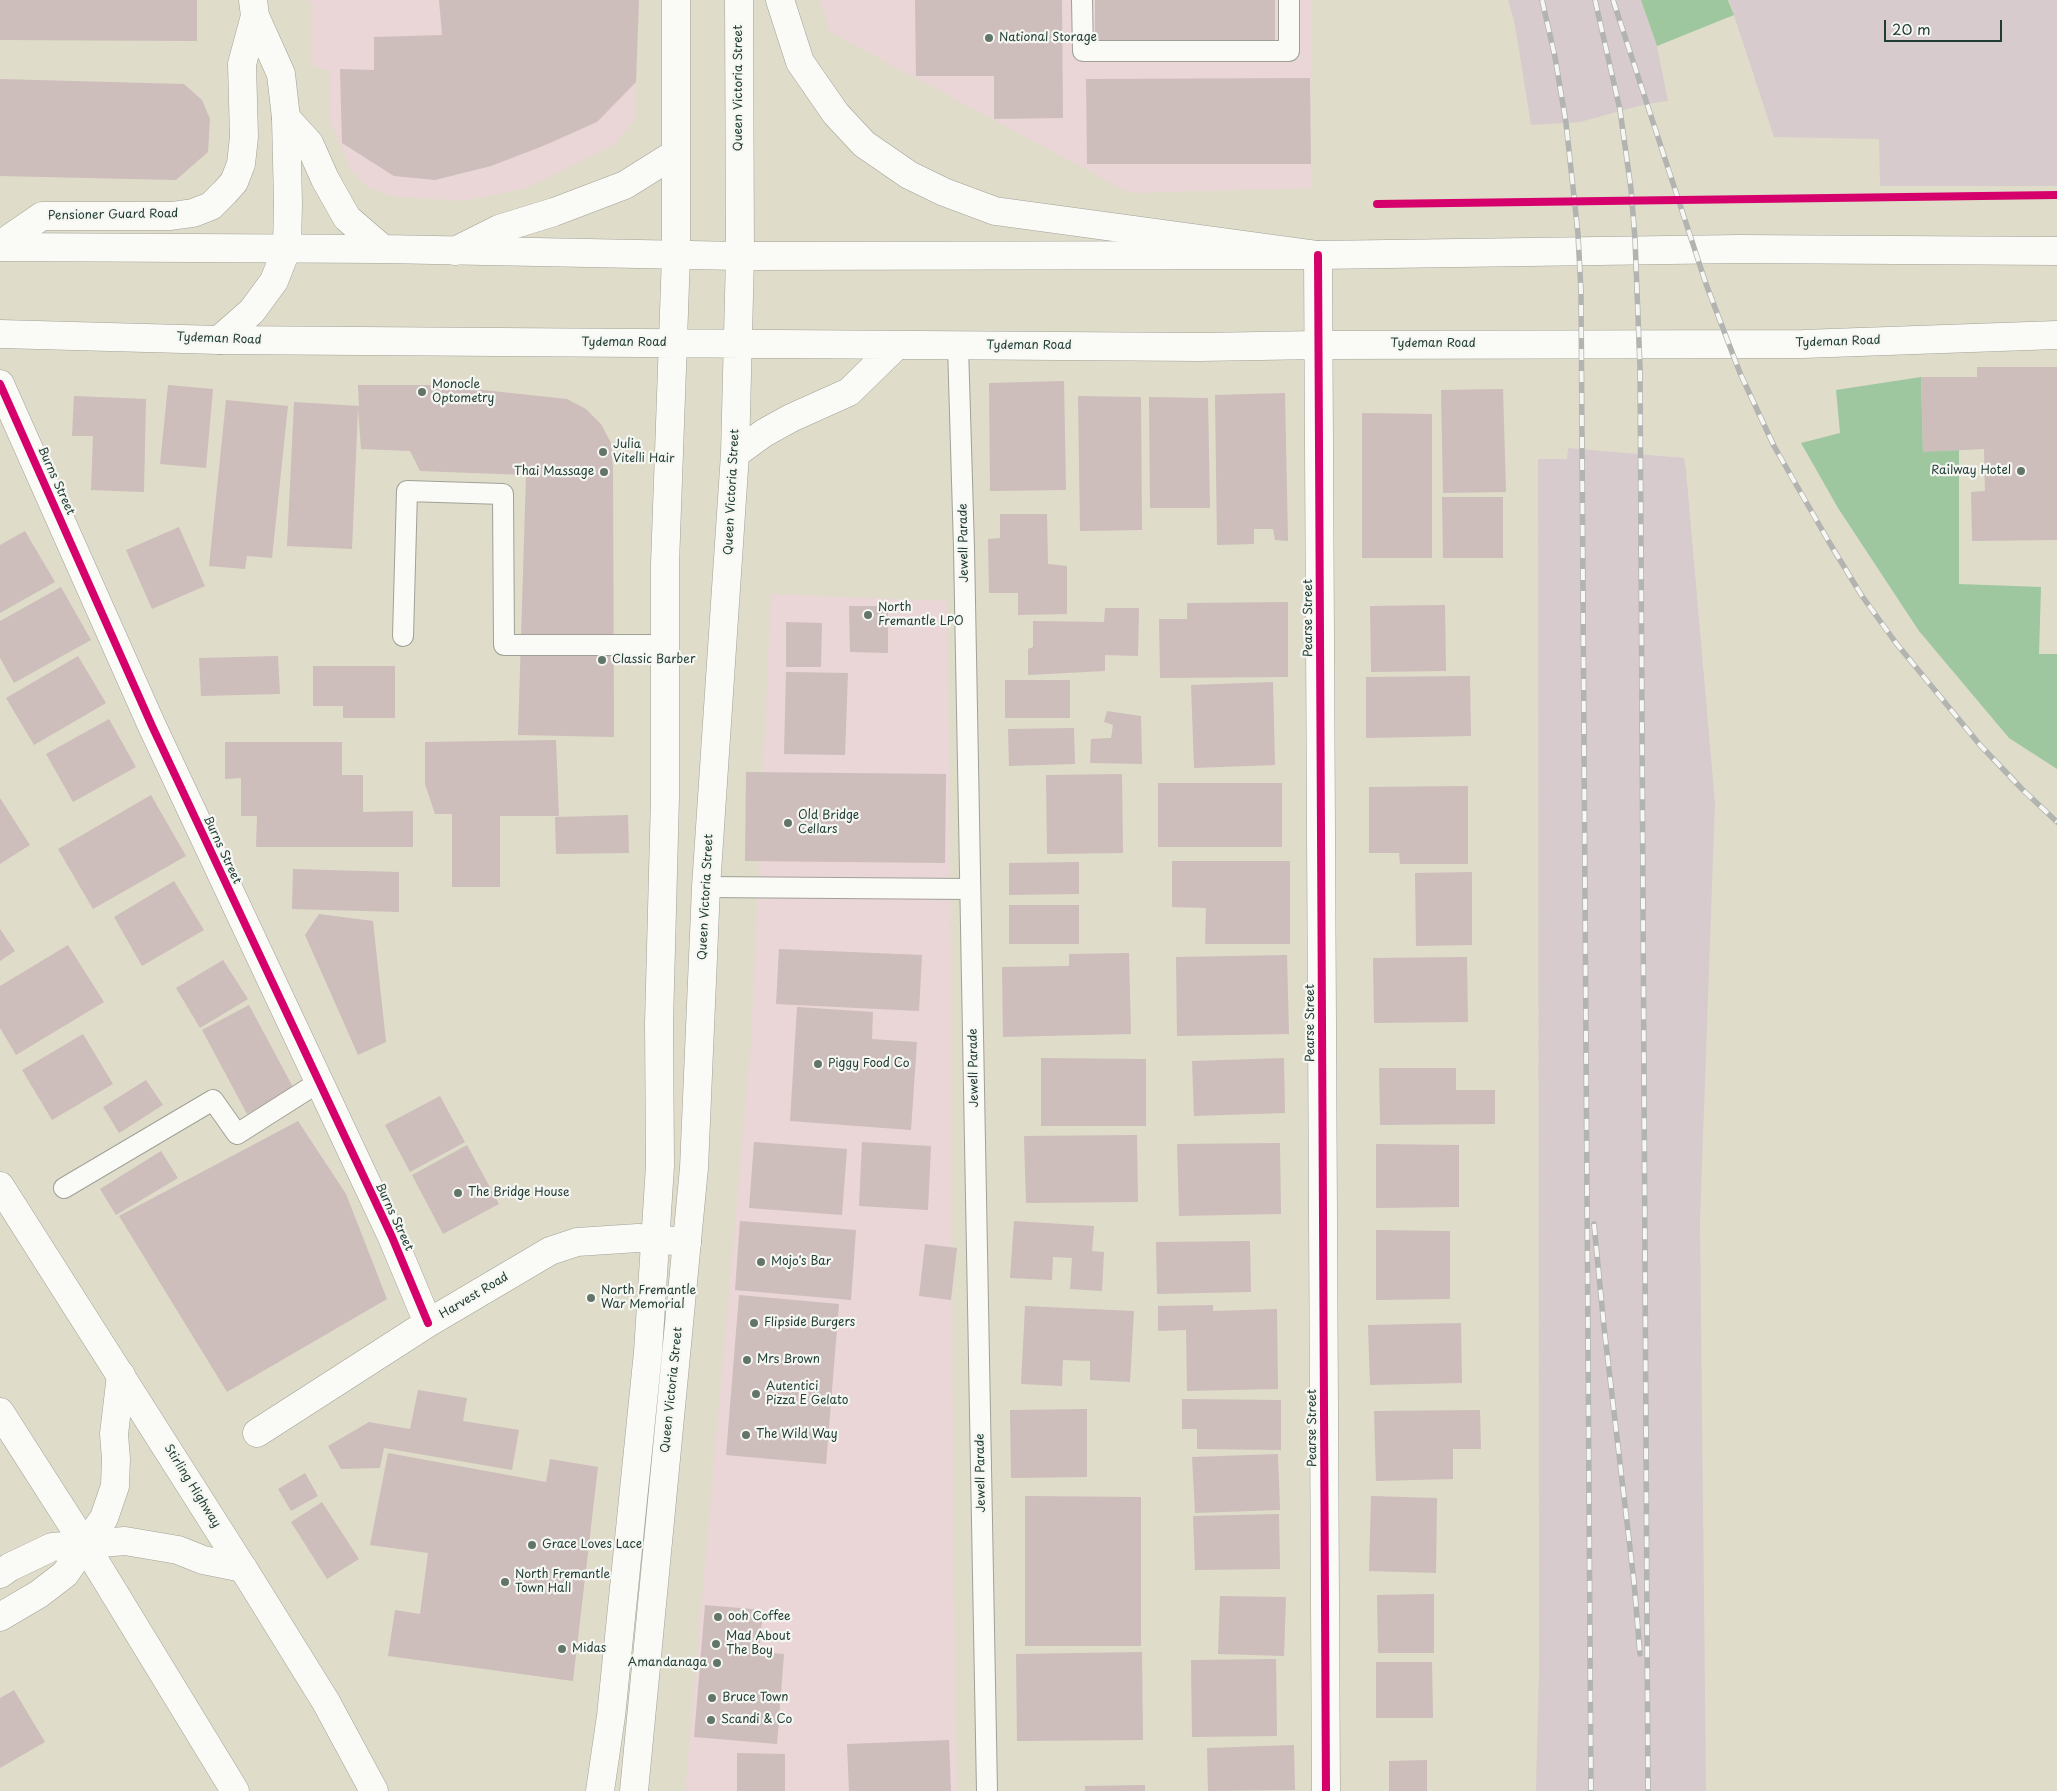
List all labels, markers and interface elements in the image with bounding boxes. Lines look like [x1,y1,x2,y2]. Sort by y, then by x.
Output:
scale bar [1887,10,2004,42]
text: 20 m [1892,17,1931,40]
street label: Queen Victoria Street [732,25,746,151]
place label: National Storage [999,31,1097,45]
marker: National Storage [983,32,995,44]
street label: Pensioner Guard Road [48,207,178,223]
street label: Tydeman Road [176,330,262,348]
street label: Tydeman Road [1795,333,1881,351]
street label: Tydeman Road [581,336,667,350]
street label: Tydeman Road [1390,337,1476,351]
street label: Tydeman Road [986,339,1072,353]
place label: Monocle Optometry [432,378,494,406]
marker: Monocle Optometry [416,386,428,398]
street label: Queen Victoria Street [722,429,742,555]
place label: Julia Vitelli Hair [613,438,674,466]
street label: Burns Street [35,445,77,517]
marker: Julia Vitelli Hair [597,446,609,458]
place label: Railway Hotel [1931,464,2011,478]
place label: Thai Massage [514,465,594,479]
marker: Railway Hotel [2015,465,2027,477]
marker: Thai Massage [598,466,610,478]
street label: Jewell Parade [956,503,972,583]
street label: Pearse Street [1302,579,1316,657]
place label: North Fremantle LPO [878,601,964,629]
marker: North Fremantle LPO [862,609,874,621]
place label: Classic Barber [612,653,696,667]
marker: Classic Barber [596,654,608,666]
place label: Old Bridge Cellars [798,809,859,837]
street label: Burns Street [200,814,244,886]
marker: Old Bridge Cellars [782,817,794,829]
street label: Queen Victoria Street [696,834,716,960]
street label: Pearse Street [1304,984,1318,1062]
street label: Jewell Parade [966,1028,982,1108]
place label: Piggy Food Co [828,1057,910,1071]
marker: Piggy Food Co [812,1058,824,1070]
street label: Burns Street [372,1181,416,1253]
place label: The Bridge House [468,1186,569,1200]
marker: The Bridge House [452,1187,464,1199]
place label: Mojo's Bar [771,1255,831,1269]
marker: Mojo's Bar [755,1256,767,1268]
street label: Harvest Road [437,1270,511,1322]
place label: North Fremantle War Memorial [601,1284,696,1312]
marker: North Fremantle War Memorial [585,1292,597,1304]
place label: Flipside Burgers [764,1316,855,1330]
marker: Flipside Burgers [748,1317,760,1329]
street label: Queen Victoria Street [658,1326,686,1454]
place label: Mrs Brown [757,1353,820,1367]
marker: Mrs Brown [741,1354,753,1366]
place label: Autentici Pizza E Gelato [766,1380,848,1408]
marker: Autentici Pizza E Gelato [750,1388,762,1400]
street label: Pearse Street [1306,1389,1320,1467]
place label: The Wild Way [756,1428,838,1442]
marker: The Wild Way [740,1429,752,1441]
street label: Jewell Parade [973,1433,989,1513]
street label: Stirling Highway [161,1442,223,1530]
place label: Grace Loves Lace [542,1538,642,1552]
marker: Grace Loves Lace [526,1539,538,1551]
place label: North Fremantle Town Hall [515,1568,610,1596]
marker: North Fremantle Town Hall [499,1576,511,1588]
place label: ooh Coffee [728,1610,791,1624]
marker: ooh Coffee [712,1611,724,1623]
place label: Mad About The Boy [726,1630,791,1658]
marker: Mad About The Boy [710,1638,722,1650]
place label: Midas [572,1642,606,1656]
marker: Midas [556,1643,568,1655]
place label: Amandanaga [628,1656,707,1670]
marker: Amandanaga [711,1657,723,1669]
place label: Bruce Town [722,1691,789,1705]
marker: Bruce Town [706,1692,718,1704]
place label: Scandi & Co [721,1713,792,1727]
marker: Scandi & Co [705,1714,717,1726]

